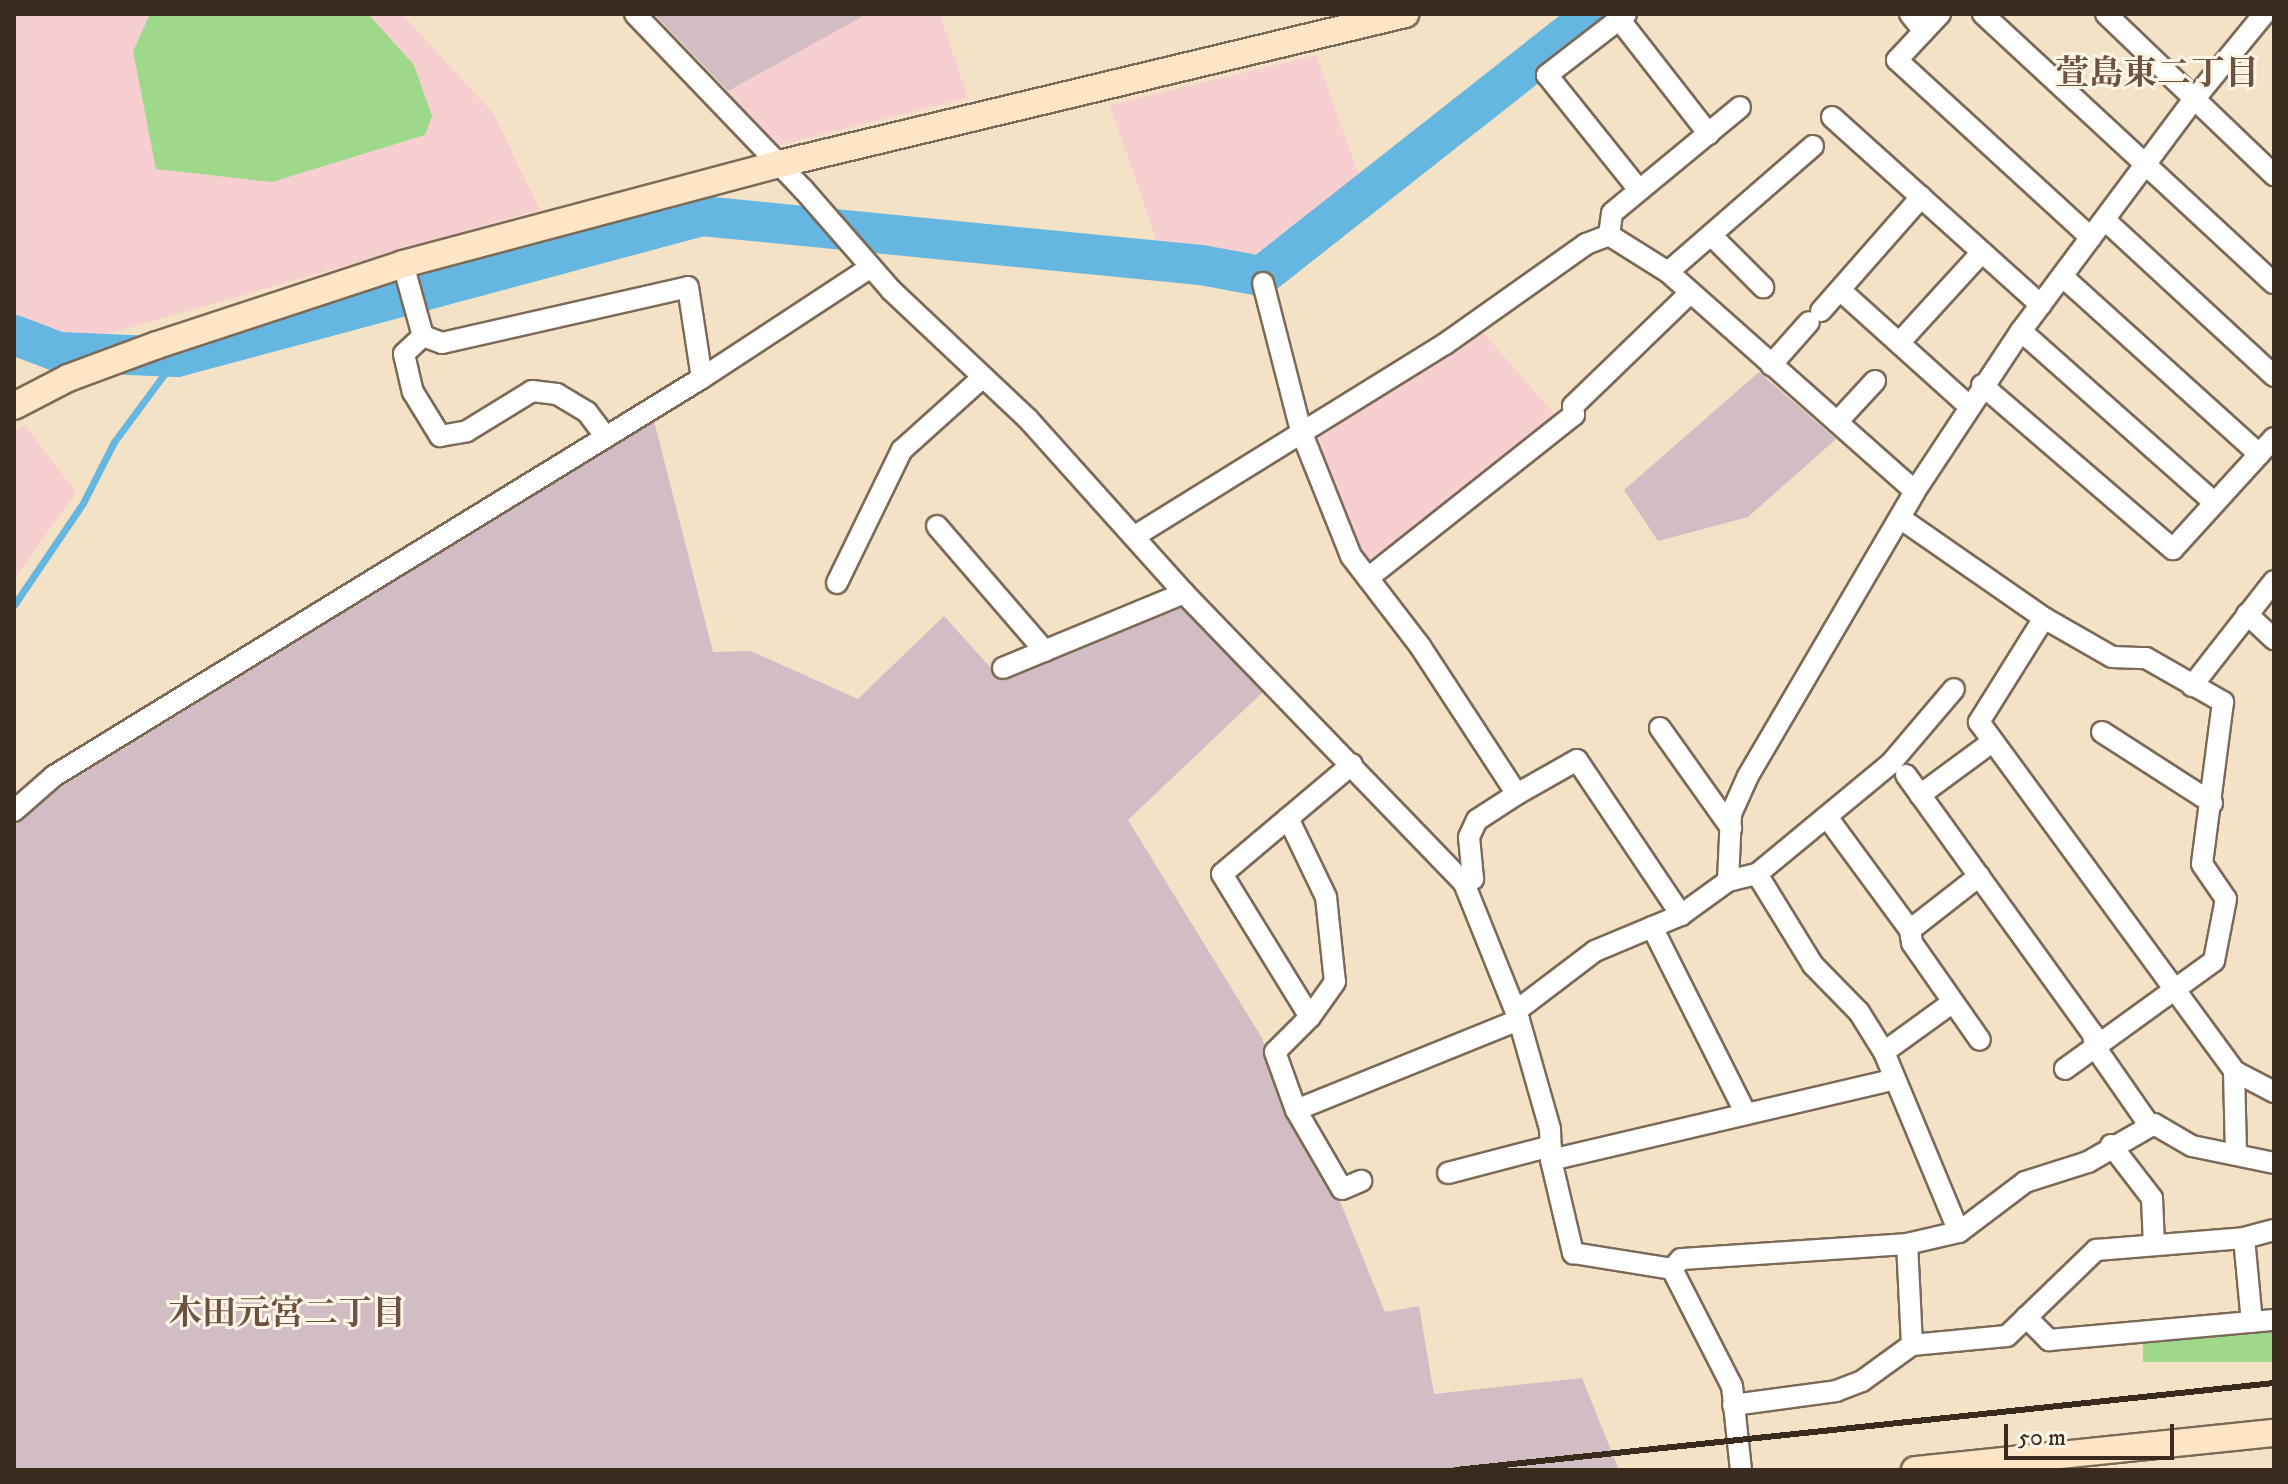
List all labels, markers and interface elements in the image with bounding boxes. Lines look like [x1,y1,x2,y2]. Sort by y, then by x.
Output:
district label: 萱島東二丁目 [2055,55,2259,95]
district label: 木田元宮二丁目 [168,1295,406,1335]
scale bar [2008,1408,2178,1458]
text: 50 m [2018,1423,2066,1453]

